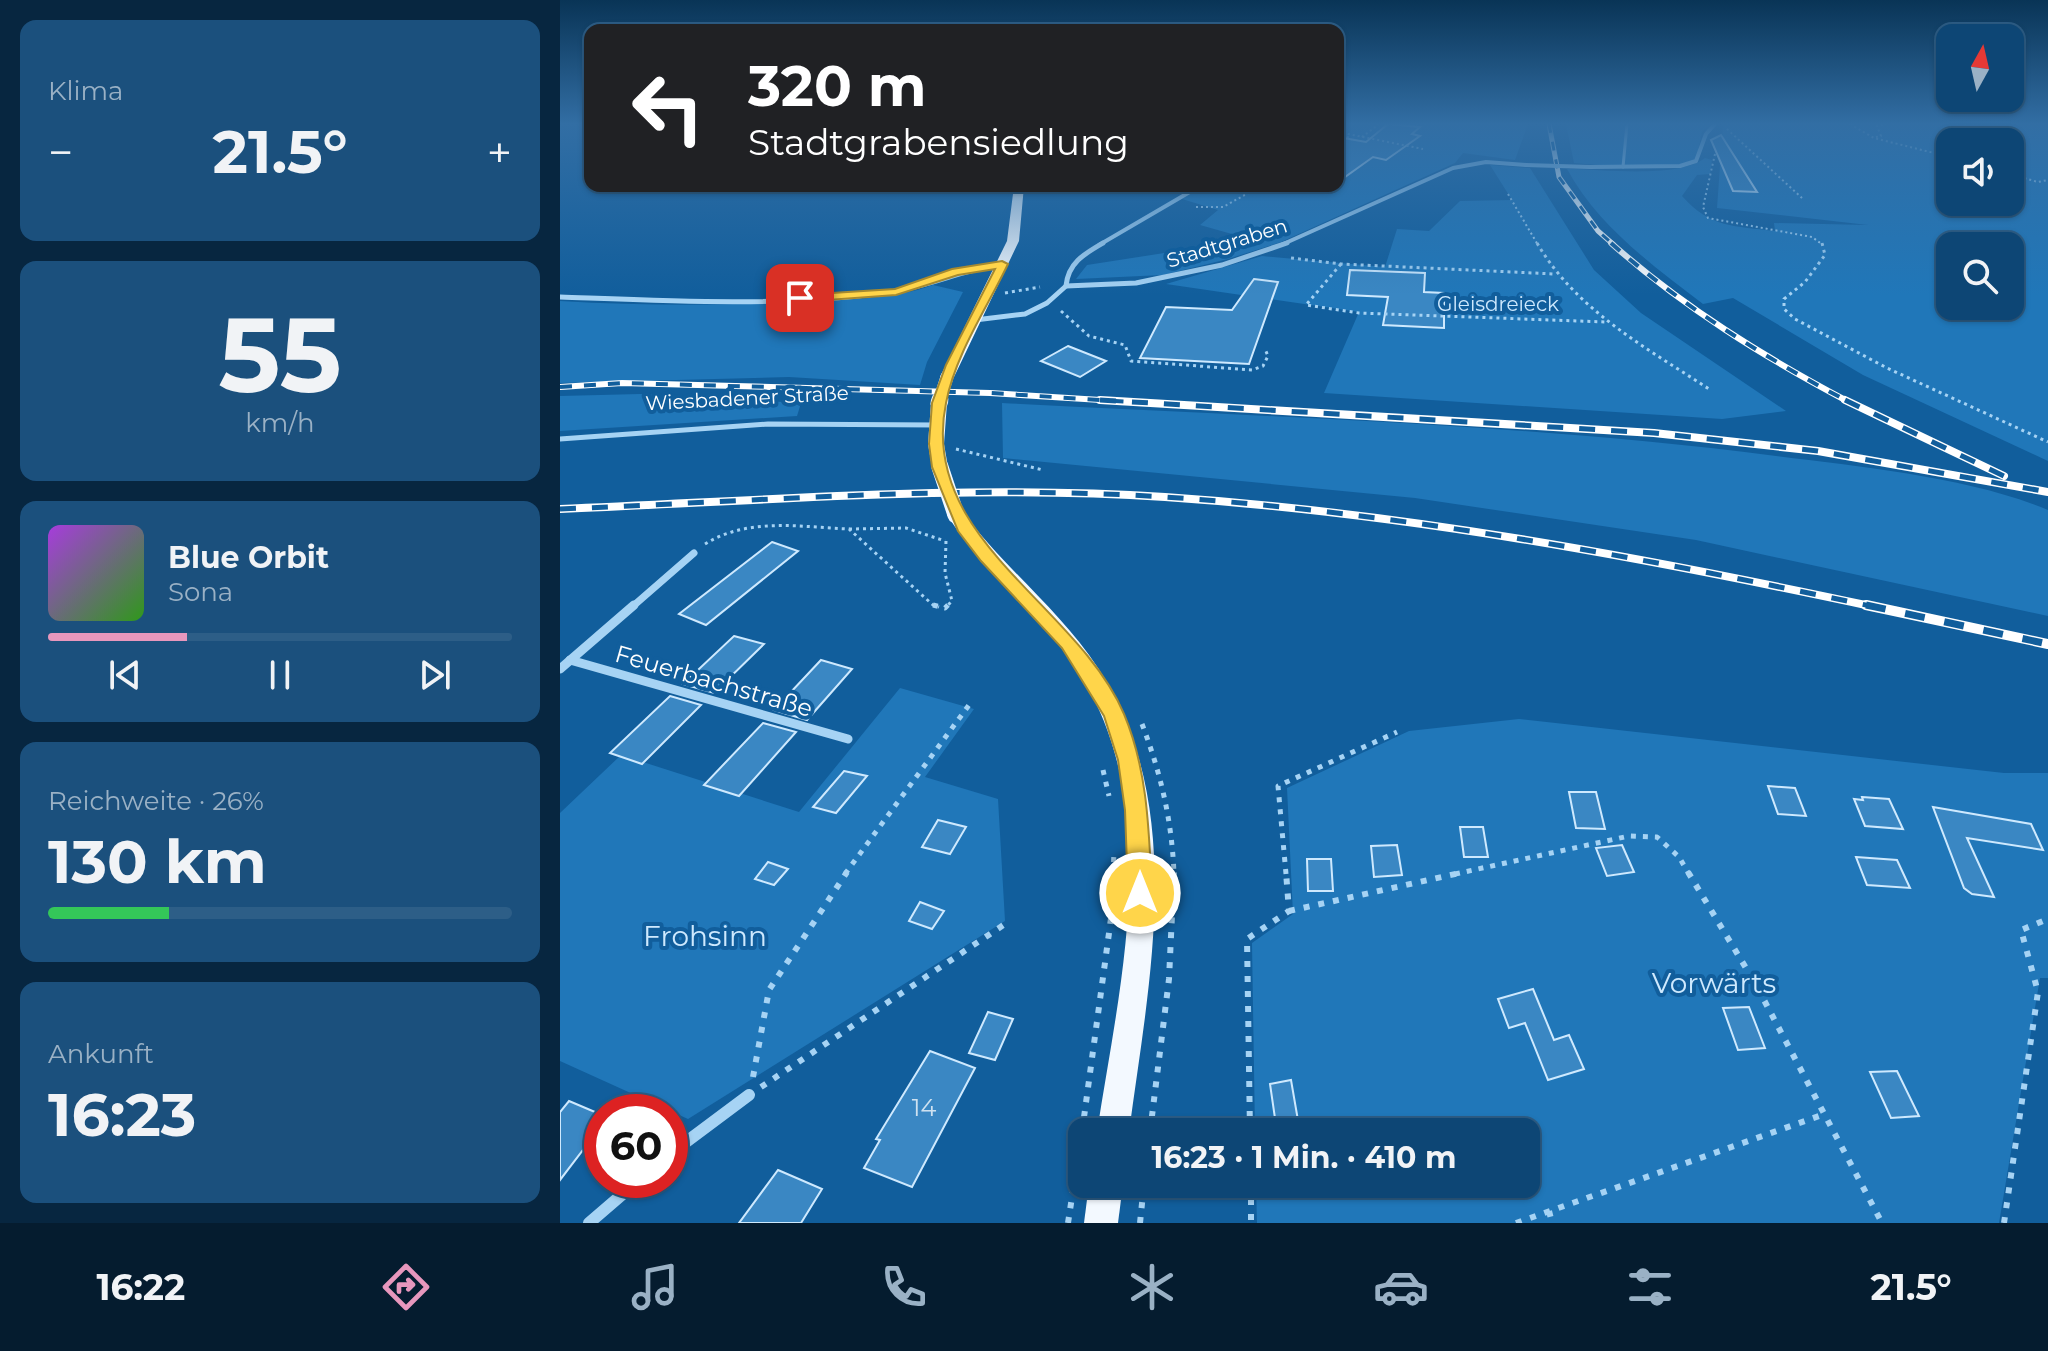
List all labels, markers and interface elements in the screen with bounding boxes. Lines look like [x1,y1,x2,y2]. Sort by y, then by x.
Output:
north arrow [1936,24,2024,112]
map controls [1936,24,2024,320]
text: 320 m [748,52,927,120]
icon: left [616,56,720,160]
text: Klima [48,75,123,107]
text: 21.5° [212,115,348,188]
text: Stadtgrabensiedlung [748,120,1129,164]
text: − [48,125,73,179]
text: + [487,125,512,179]
button: sound [1936,128,2024,216]
street label: Stadtgraben [1164,213,1290,273]
button: search [1936,232,2024,320]
pin [766,264,834,332]
icon: arrive [778,276,822,320]
text: 55 [218,291,342,418]
park label: Gleisdreieck [1437,292,1559,316]
street label: Wiesbadener Straße [645,381,849,415]
text: km/h [245,407,315,439]
text: Blue Orbit [168,539,329,576]
text: Sona [168,576,233,608]
street label: Feuerbachstraße [612,639,816,723]
icon: previous [103,653,147,697]
icon: pause [258,653,302,697]
icon: next [413,653,457,697]
text: Reichweite · 26% [48,785,264,817]
text: 130 km [48,825,267,898]
position arrow [1098,851,1182,935]
park label: Frohsinn [643,919,767,953]
park label: Vorwärts [1652,966,1776,1000]
text: Ankunft [48,1038,154,1070]
text: 16:23 [48,1078,196,1151]
house number: 14 [912,1093,936,1122]
speed limit sign: 60 [584,1094,688,1198]
text: 16:23 · 1 Min. · 410 m [1152,1139,1456,1176]
icon: directions [378,1259,434,1315]
icon: music [627,1259,683,1315]
icon: phone [876,1259,932,1315]
icon: climate [1124,1259,1180,1315]
icon: car [1373,1259,1429,1315]
icon: filters [1622,1259,1678,1315]
text: 16:22 [96,1265,185,1309]
text: 21.5° [1871,1265,1952,1309]

